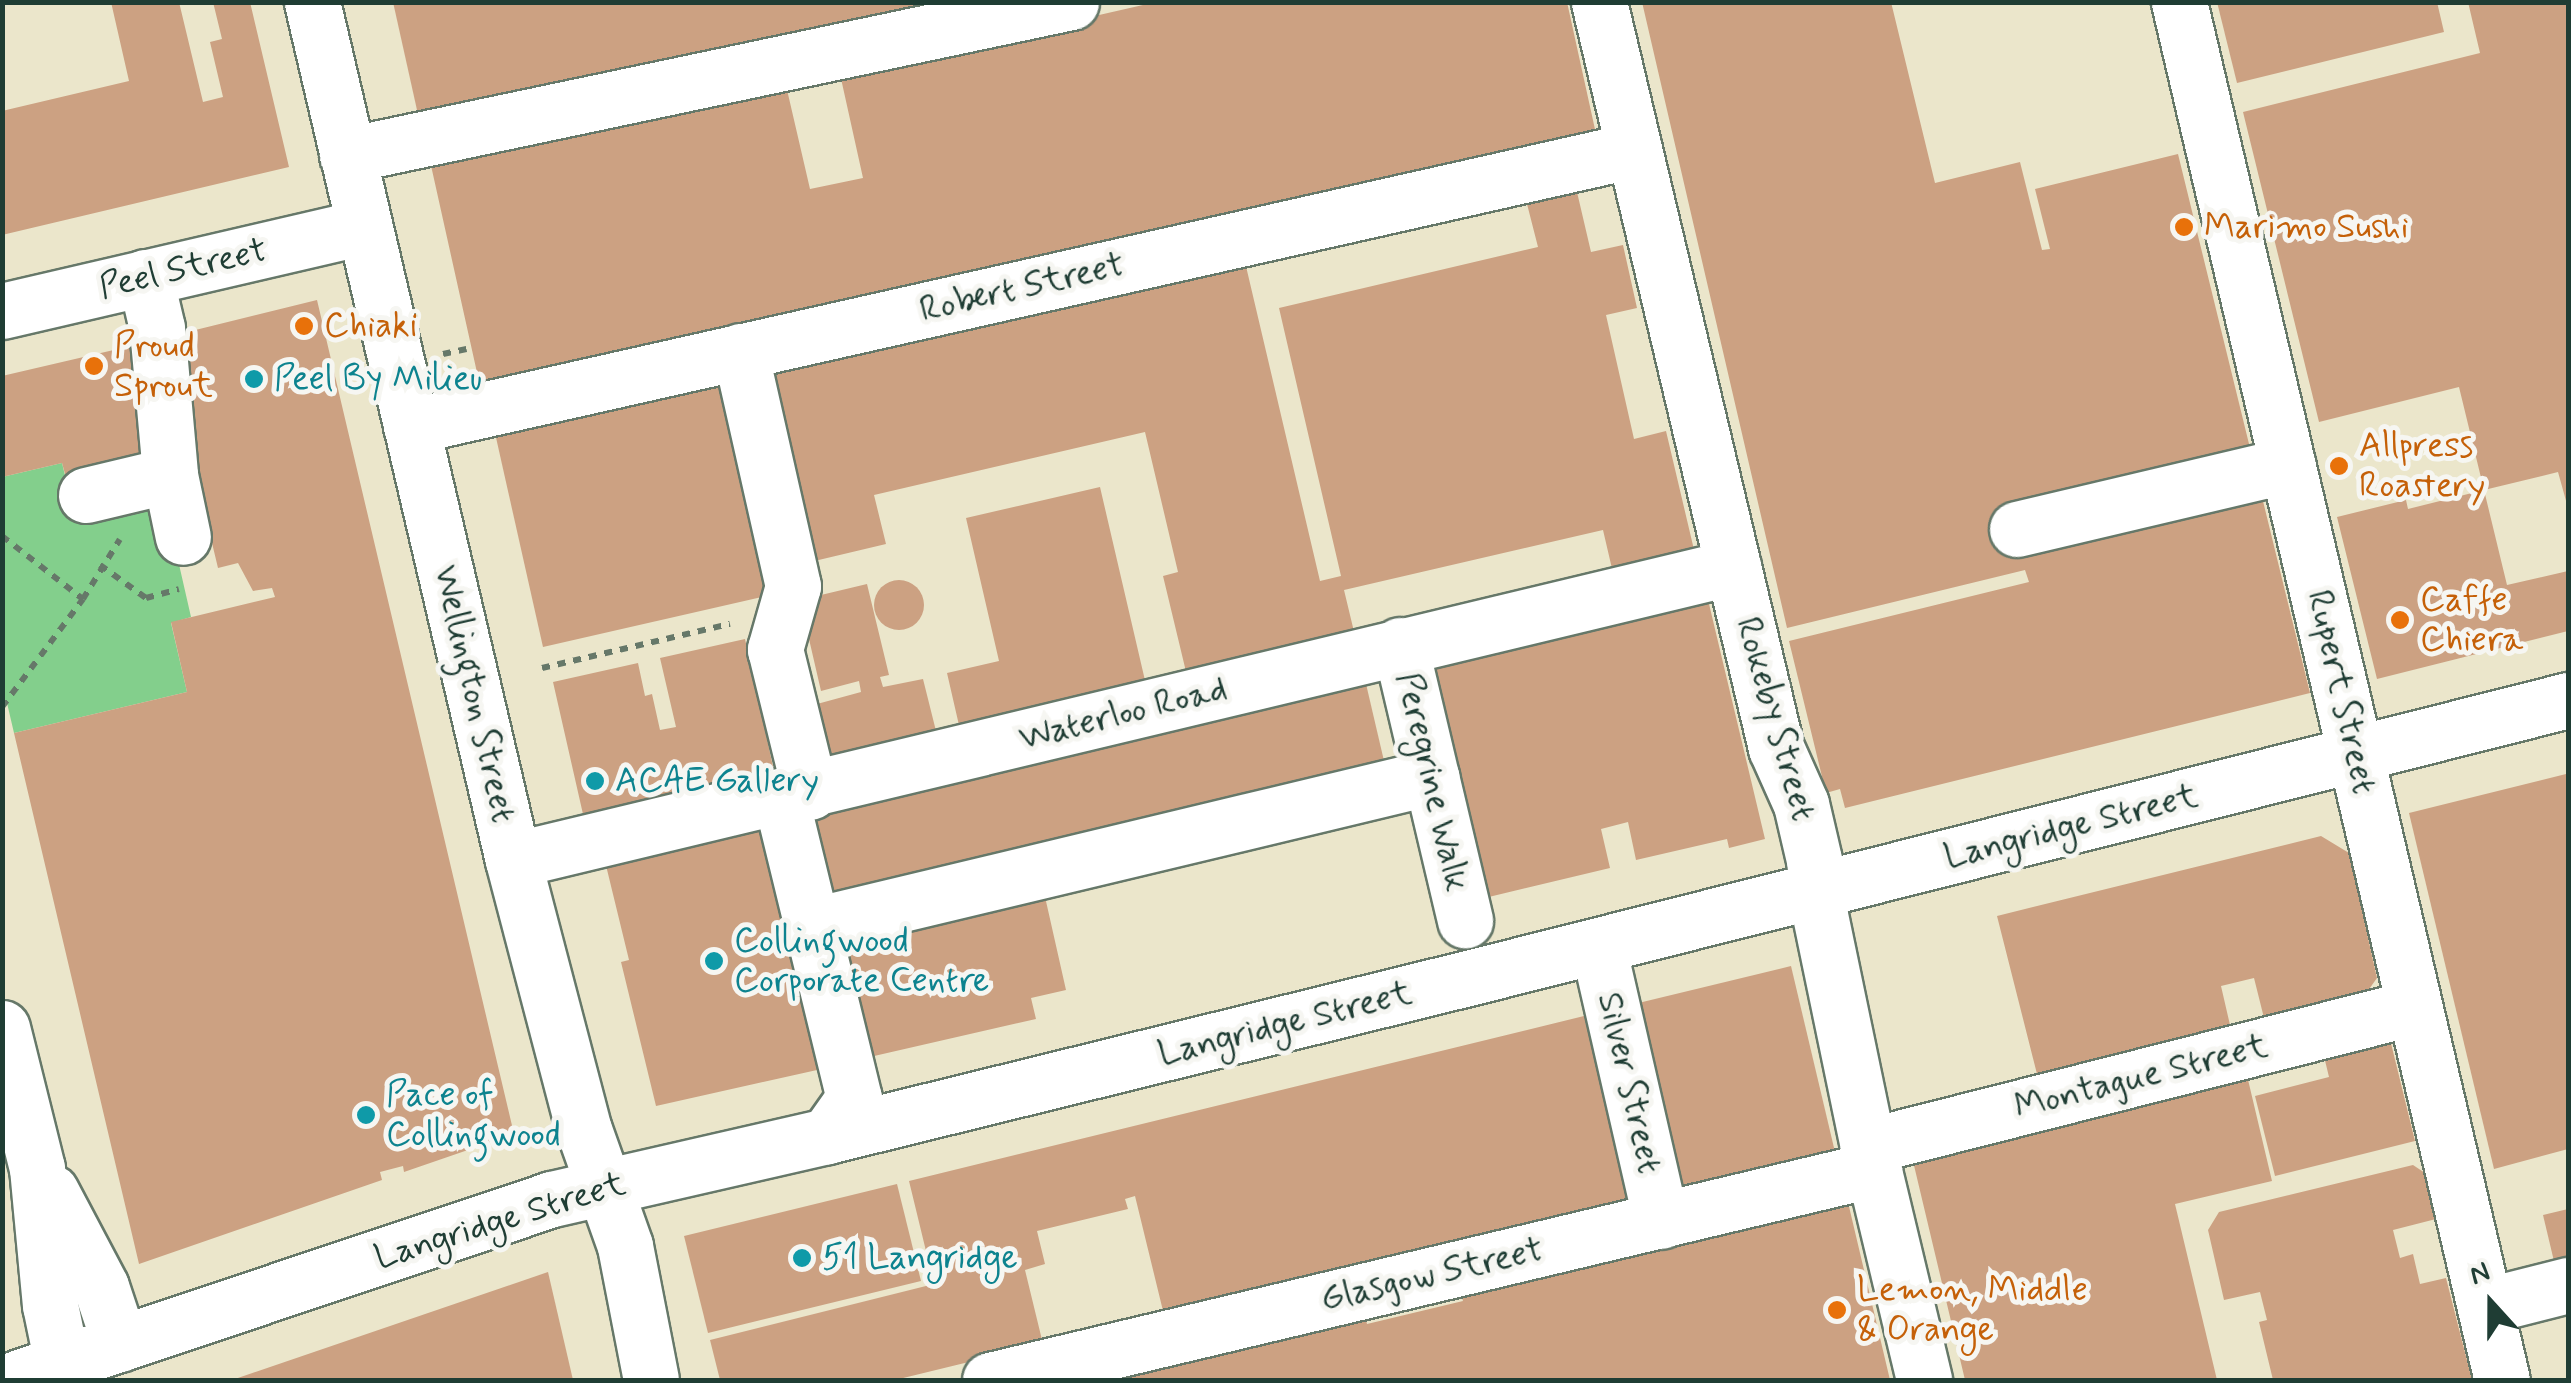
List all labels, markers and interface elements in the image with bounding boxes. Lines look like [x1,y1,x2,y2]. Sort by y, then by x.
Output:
place label: Marimo Sushi [2204,206,2409,248]
marker: Marimo Sushi [2173,216,2195,238]
street label: Peel Street [96,230,270,308]
street label: Robert Street [917,244,1127,332]
place label: Chiaki [324,305,418,347]
marker: Chiaki [293,315,315,337]
place label: Proud Sprout [114,325,213,407]
marker: Proud Sprout [83,355,105,377]
place label: Peel By Milieu [274,358,481,400]
marker: Peel By Milieu [243,368,265,390]
place label: Allpress Roastery [2359,425,2485,507]
marker: Allpress Roastery [2328,455,2350,477]
street label: Wellington Street [423,559,525,829]
place label: Caffe Chiera [2420,579,2523,661]
street label: Rupert Street [2296,583,2386,801]
street label: Rokeby Street [1725,609,1825,829]
marker: Caffe Chiera [2389,609,2411,631]
street label: Peregrine Walk [1386,667,1478,897]
street label: Waterloo Road [1016,668,1230,760]
place label: ACAE Gallery [615,760,819,802]
marker: ACAE Gallery [584,770,606,792]
street label: Langridge Street [1940,775,2202,879]
place label: Collingwood Corporate Centre [734,920,998,1002]
marker: Collingwood Corporate Centre [703,950,725,972]
street label: Langridge Street [1154,972,1416,1076]
street label: Silver Street [1587,985,1671,1181]
street label: Montague Street [2010,1025,2272,1129]
place label: Pace of Collingwood [386,1074,561,1156]
marker: Pace of Collingwood [355,1104,377,1126]
street label: Langridge Street [370,1163,630,1279]
street label: Glasgow Street [1317,1229,1547,1321]
place label: 51 Langridge [822,1237,1018,1279]
marker: 51 Langridge [791,1247,813,1269]
north arrow [2441,1253,2541,1353]
text: N [2465,1254,2495,1295]
place label: Lemon, Middle & Orange [1857,1269,2088,1351]
marker: Lemon, Middle & Orange [1826,1299,1848,1321]

